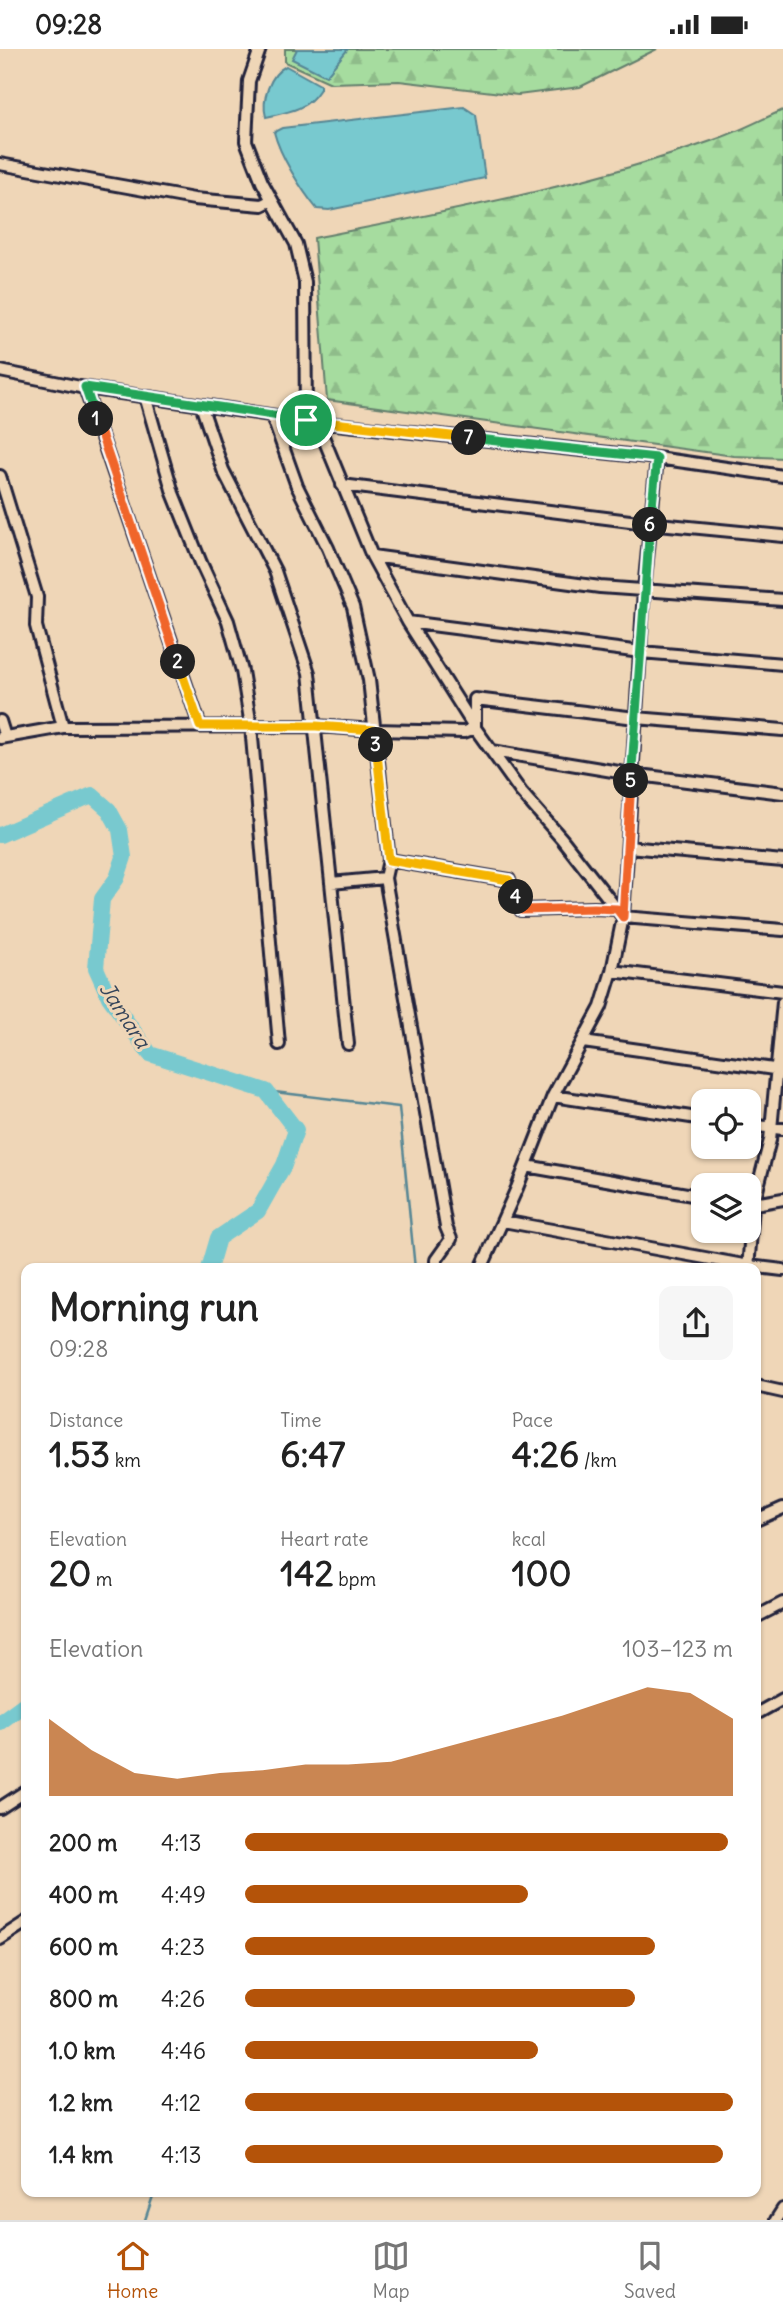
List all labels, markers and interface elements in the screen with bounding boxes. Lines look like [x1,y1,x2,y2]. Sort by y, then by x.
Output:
text: 09:28 [35,8,102,41]
pin [276,390,336,450]
pin: 1 [78,401,114,437]
icon: arrive [287,401,325,439]
text: 1 [92,406,99,430]
pin: 7 [452,421,486,455]
text: 7 [464,425,473,449]
pin: 6 [632,507,668,543]
text: 6 [644,512,655,536]
pin: 2 [160,645,196,679]
text: 2 [172,649,183,673]
pin: 3 [358,727,394,763]
text: 3 [370,732,381,756]
pin: 5 [614,763,648,799]
text: 5 [625,768,636,792]
pin: 4 [498,879,534,915]
text: 4 [510,884,521,908]
water label: Jamara [94,977,157,1054]
map controls [691,1089,761,1243]
button: locate [691,1089,761,1159]
button: layers [691,1173,761,1243]
text: Morning run [49,1284,259,1331]
button: share [659,1286,733,1360]
text: 09:28 [49,1334,108,1363]
text: Distance [49,1408,123,1432]
text: Time [280,1408,321,1432]
text: Pace [512,1408,553,1432]
text: 1.53 [49,1432,110,1476]
text: 6:47 [280,1432,345,1476]
text: 4:26 [512,1432,579,1476]
text: km [110,1448,141,1472]
text: /km [579,1448,617,1472]
text: Elevation [49,1527,127,1551]
text: Heart rate [280,1527,368,1551]
text: kcal [512,1527,546,1551]
text: 20 [49,1551,91,1595]
text: 142 [280,1551,334,1595]
text: 100 [512,1551,572,1595]
text: m [91,1567,112,1591]
text: bpm [334,1567,376,1591]
text: Elevation [49,1634,143,1663]
text: 103–123 m [622,1634,733,1663]
text: 200 m [49,1828,118,1857]
text: 4:13 [161,1828,202,1857]
text: 400 m [49,1880,118,1909]
text: 4:49 [161,1880,206,1909]
text: 600 m [49,1932,118,1961]
text: 4:23 [161,1932,205,1961]
text: 800 m [49,1984,118,2013]
text: 4:26 [161,1984,205,2013]
text: 1.0 km [49,2036,115,2065]
text: 4:46 [161,2036,206,2065]
text: 1.2 km [49,2088,113,2117]
text: 4:12 [161,2088,201,2117]
text: 1.4 km [49,2140,113,2169]
text: 4:13 [161,2140,202,2169]
tab: Home [107,2237,158,2303]
tab: Map [372,2237,410,2303]
tab: Saved [624,2237,676,2303]

